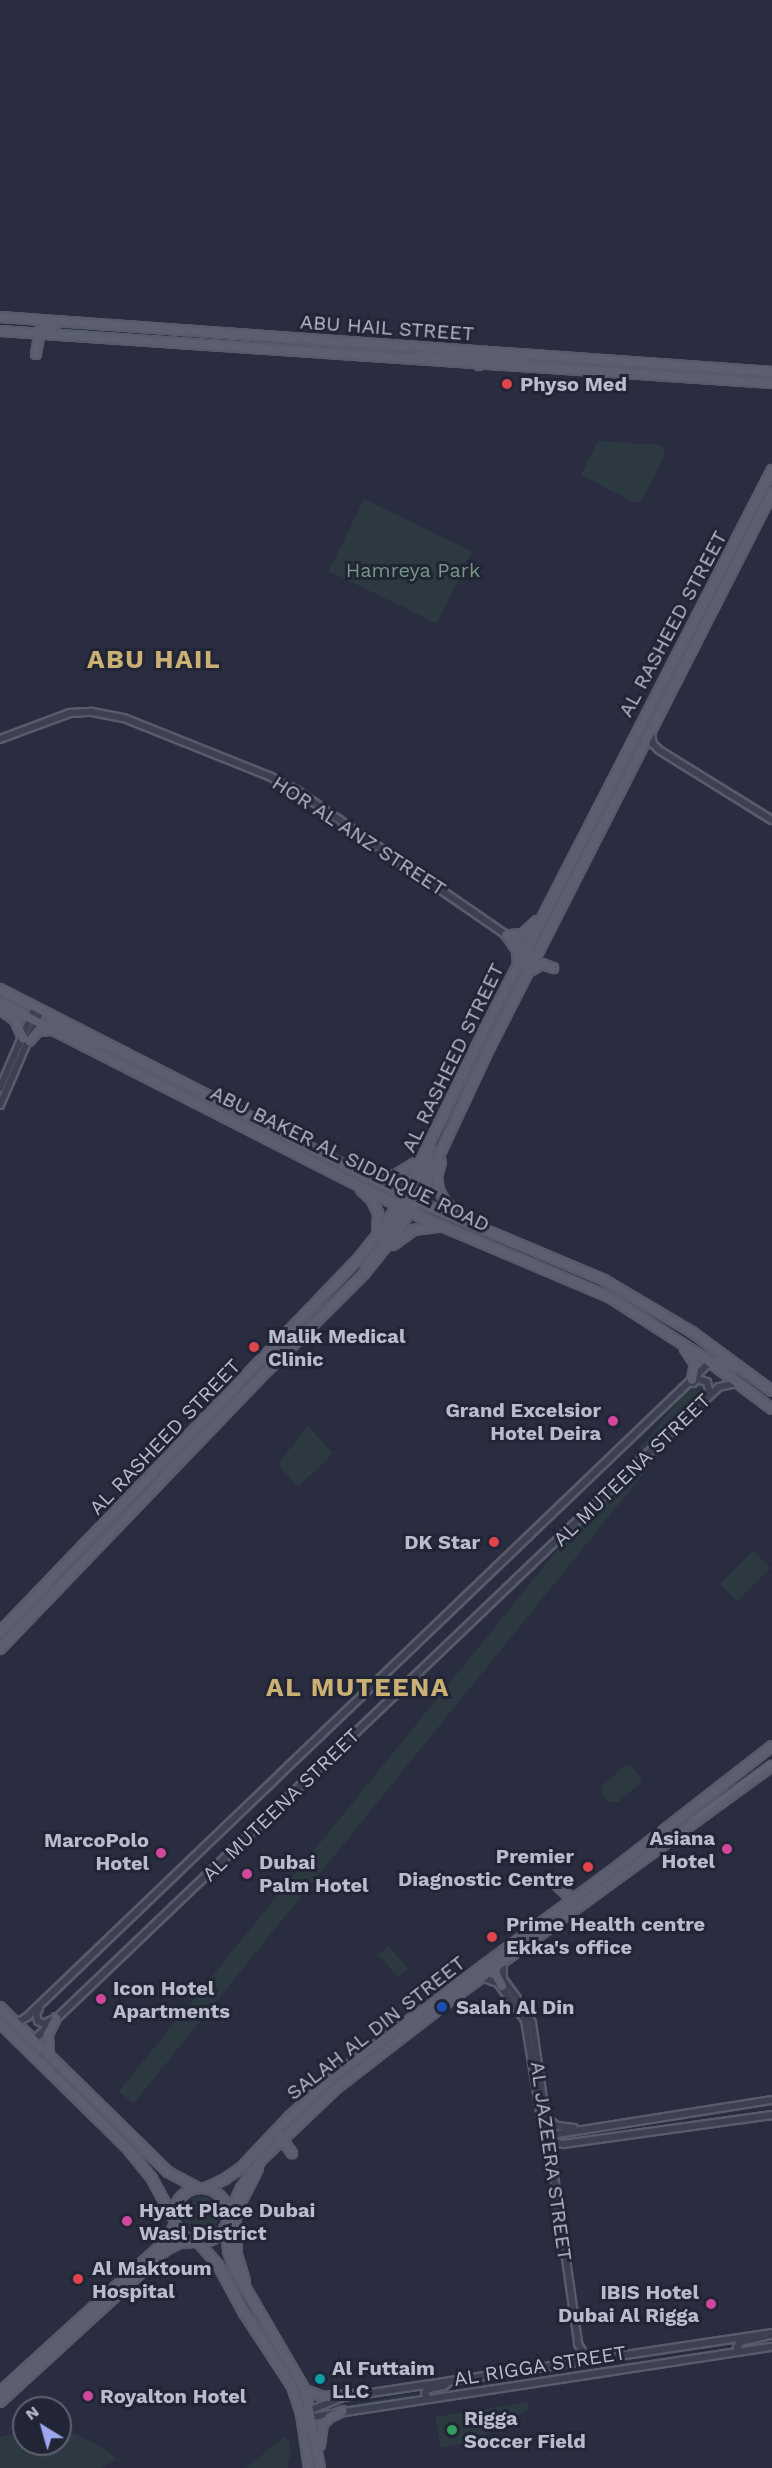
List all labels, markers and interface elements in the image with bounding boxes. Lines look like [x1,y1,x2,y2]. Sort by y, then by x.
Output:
street label: ABU HAIL STREET [299,310,475,346]
place label: Physo Med [520,372,627,396]
marker: Physo Med [498,375,516,393]
street label: AL RASHEED STREET [614,527,732,721]
park label: Hamreya Park [345,558,481,582]
district label: ABU HAIL [87,644,221,676]
street label: HOR AL ANZ STREET [267,770,451,902]
street label: AL RASHEED STREET [397,959,509,1157]
street label: ABU BAKER AL SIDDIQUE ROAD [206,1081,494,1237]
place label: Malik Medical Clinic [268,1324,406,1371]
marker: Malik Medical Clinic [245,1338,263,1356]
street label: AL RASHEED STREET [84,1354,246,1520]
street label: AL MUTEENA STREET [548,1388,716,1552]
place label: Grand Excelsior Hotel Deira [445,1398,601,1445]
marker: Grand Excelsior Hotel Deira [606,1414,620,1428]
place label: DK Star [404,1530,480,1554]
marker: DK Star [485,1533,503,1551]
district label: AL MUTEENA [266,1672,450,1704]
street label: AL MUTEENA STREET [197,1723,365,1887]
place label: Asiana Hotel [649,1826,715,1873]
place label: MarcoPolo Hotel [44,1829,149,1876]
marker: Asiana Hotel [720,1842,734,1856]
place label: Premier Diagnostic Centre [398,1844,574,1891]
marker: MarcoPolo Hotel [154,1846,168,1860]
place label: Dubai Palm Hotel [259,1850,369,1897]
marker: Premier Diagnostic Centre [579,1858,597,1876]
marker: Dubai Palm Hotel [240,1867,254,1881]
place label: Prime Health centre Ekka's office [506,1913,705,1960]
marker: Prime Health centre Ekka's office [483,1928,501,1946]
street label: SALAH AL DIN STREET [281,1950,471,2106]
place label: Icon Hotel Apartments [113,1976,230,2023]
marker: Icon Hotel Apartments [94,1992,108,2006]
place label: Salah Al Din [456,1995,575,2019]
marker: Salah Al Din [433,1998,451,2016]
street label: AL JAZEERA STREET [525,2059,577,2263]
place label: Hyatt Place Dubai Wasl District [139,2198,315,2245]
marker: Hyatt Place Dubai Wasl District [120,2214,134,2228]
place label: Al Maktoum Hospital [92,2256,212,2303]
marker: Al Maktoum Hospital [69,2270,87,2288]
place label: IBIS Hotel Dubai Al Rigga [557,2280,699,2327]
marker: IBIS Hotel Dubai Al Rigga [704,2297,718,2311]
street label: AL RIGGA STREET [452,2340,628,2392]
place label: Al Futtaim LLC [332,2356,435,2403]
marker: Al Futtaim LLC [313,2372,327,2386]
place label: Royalton Hotel [100,2384,246,2408]
marker: Royalton Hotel [81,2389,95,2403]
north arrow [12,2396,72,2456]
text: N [22,2402,43,2424]
place label: Rigga Soccer Field [464,2406,586,2453]
marker: Rigga Soccer Field [445,2423,459,2437]

